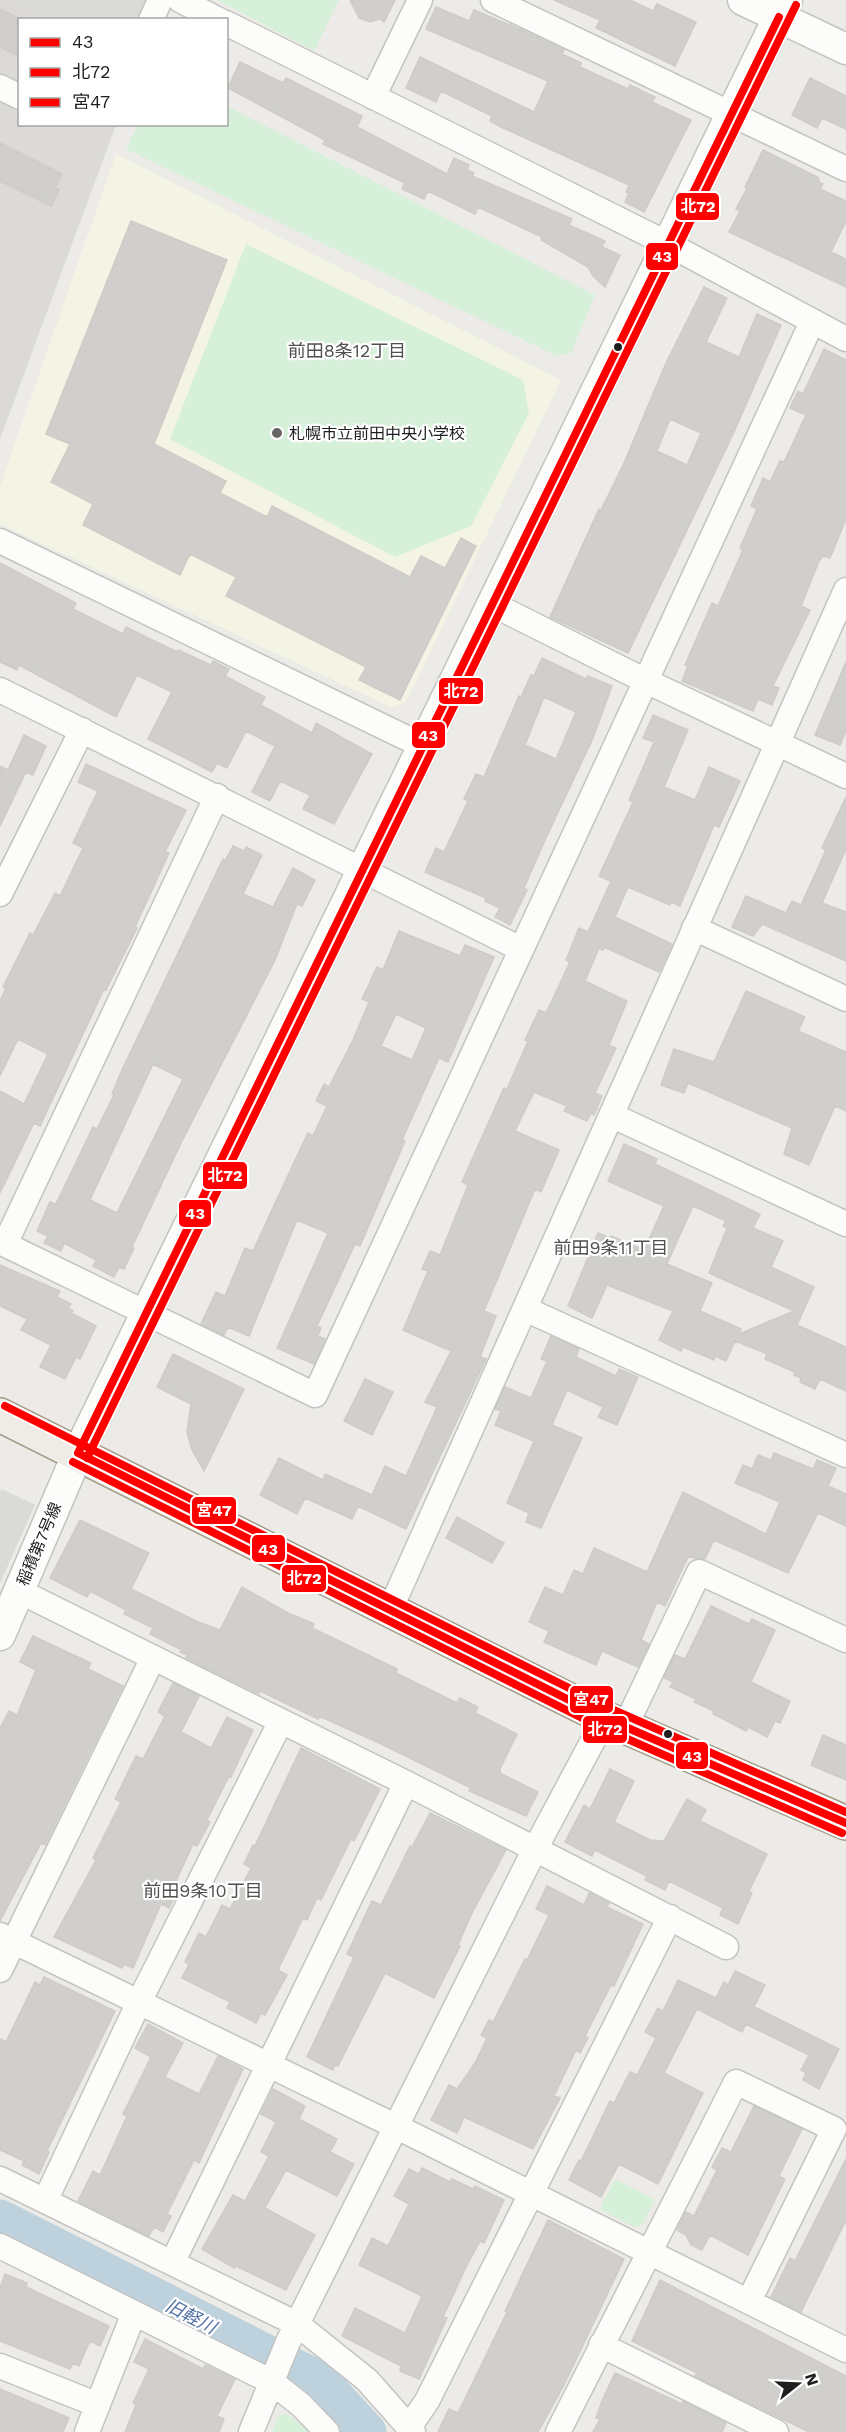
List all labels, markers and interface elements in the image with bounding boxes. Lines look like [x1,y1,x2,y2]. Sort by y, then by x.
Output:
legend [18,18,228,126]
text: 43 [72,31,94,52]
text: 北72 [72,61,111,82]
text: 宮47 [72,91,110,112]
line badge: 北72 [675,192,720,221]
text: 北72 [680,197,716,216]
line badge: 43 [645,242,679,271]
text: 43 [652,247,672,266]
district label: 前田8条12丁目 [288,340,406,361]
unlabelled marker [612,341,624,353]
place label: 札幌市立前田中央小学校 [289,424,465,443]
marker: 札幌市立前田中央小学校 [270,426,284,440]
line badge: 北72 [438,677,484,705]
text: 北72 [443,682,479,701]
line badge: 43 [411,721,446,749]
text: 43 [418,726,438,745]
line badge: 北72 [202,1161,248,1190]
text: 北72 [207,1166,243,1185]
line badge: 43 [178,1199,212,1228]
text: 43 [185,1204,205,1223]
district label: 前田9条11丁目 [553,1237,669,1258]
line badge: 宮47 [191,1496,237,1525]
street label: 稲積第7号線 [13,1499,65,1589]
text: 宮47 [196,1501,232,1520]
line badge: 43 [251,1534,286,1563]
text: 43 [258,1540,278,1559]
line badge: 北72 [281,1564,327,1593]
text: 北72 [286,1569,322,1588]
line badge: 宮47 [569,1685,614,1714]
text: 宮47 [573,1690,609,1709]
line badge: 北72 [582,1715,628,1744]
text: 北72 [587,1720,623,1739]
unlabelled marker [662,1728,674,1740]
line badge: 43 [675,1741,709,1770]
text: 43 [682,1747,702,1766]
district label: 前田9条10丁目 [143,1880,263,1901]
water label: 旧軽川 [162,2294,222,2339]
north arrow [768,2354,828,2414]
text: N [801,2371,823,2388]

